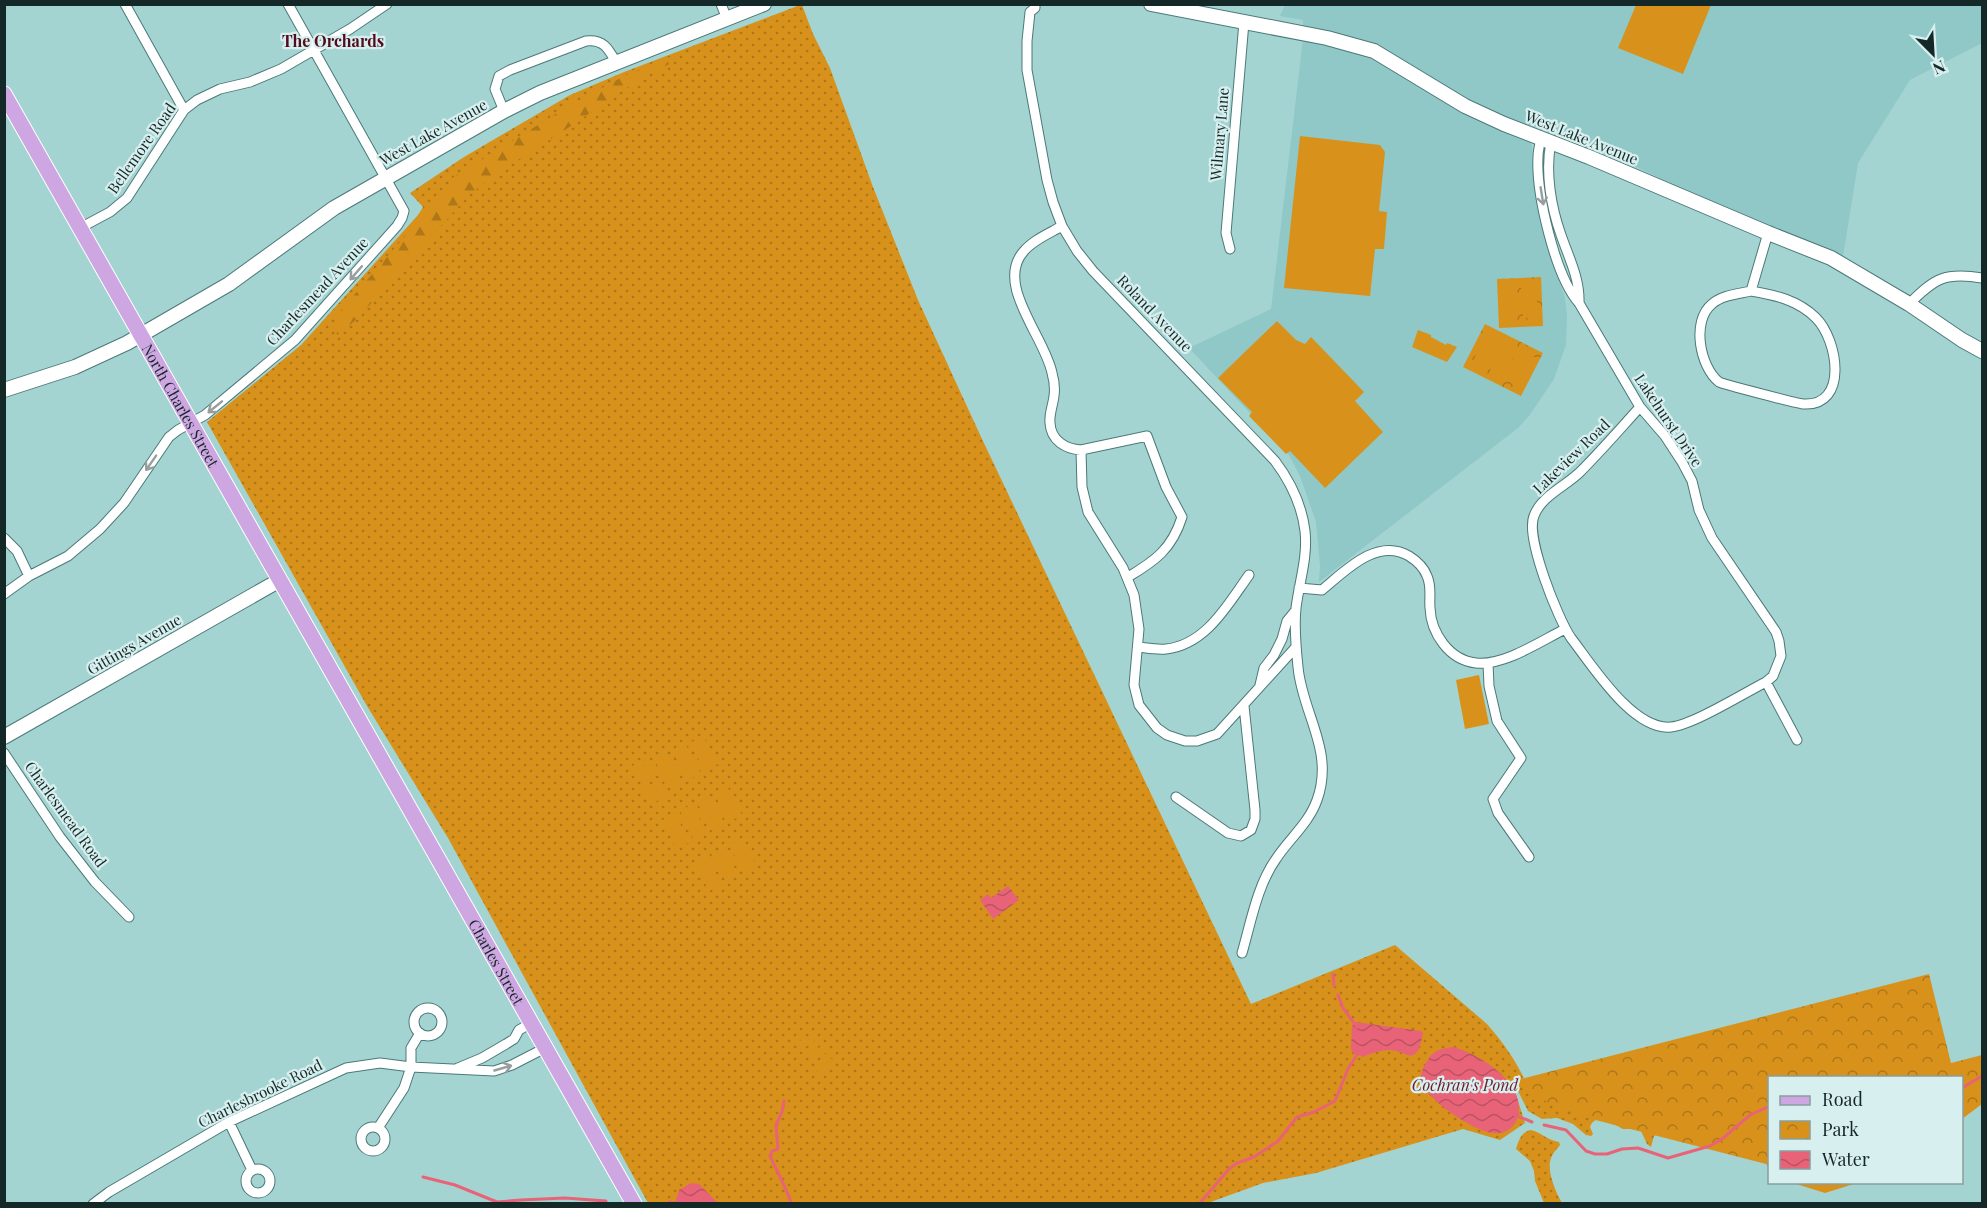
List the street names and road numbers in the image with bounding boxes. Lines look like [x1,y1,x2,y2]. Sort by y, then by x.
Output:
street label: Wilmary Lane [1205,87,1233,182]
street label: West Lake Avenue [375,94,490,170]
street label: Bellemore Road [102,98,180,197]
street label: West Lake Avenue [1522,105,1641,169]
street label: Charlesmead Avenue [262,233,372,349]
street label: Roland Avenue [1113,270,1197,356]
street label: North Charles Street [138,340,224,471]
street label: Lakehurst Drive [1630,370,1708,470]
street label: Lakeview Road [1528,414,1614,498]
street label: Gittings Avenue [83,609,185,679]
street label: Charlesmead Road [21,757,111,871]
street label: Charles Street [464,915,529,1009]
street label: Charlesbrooke Road [195,1054,326,1132]

